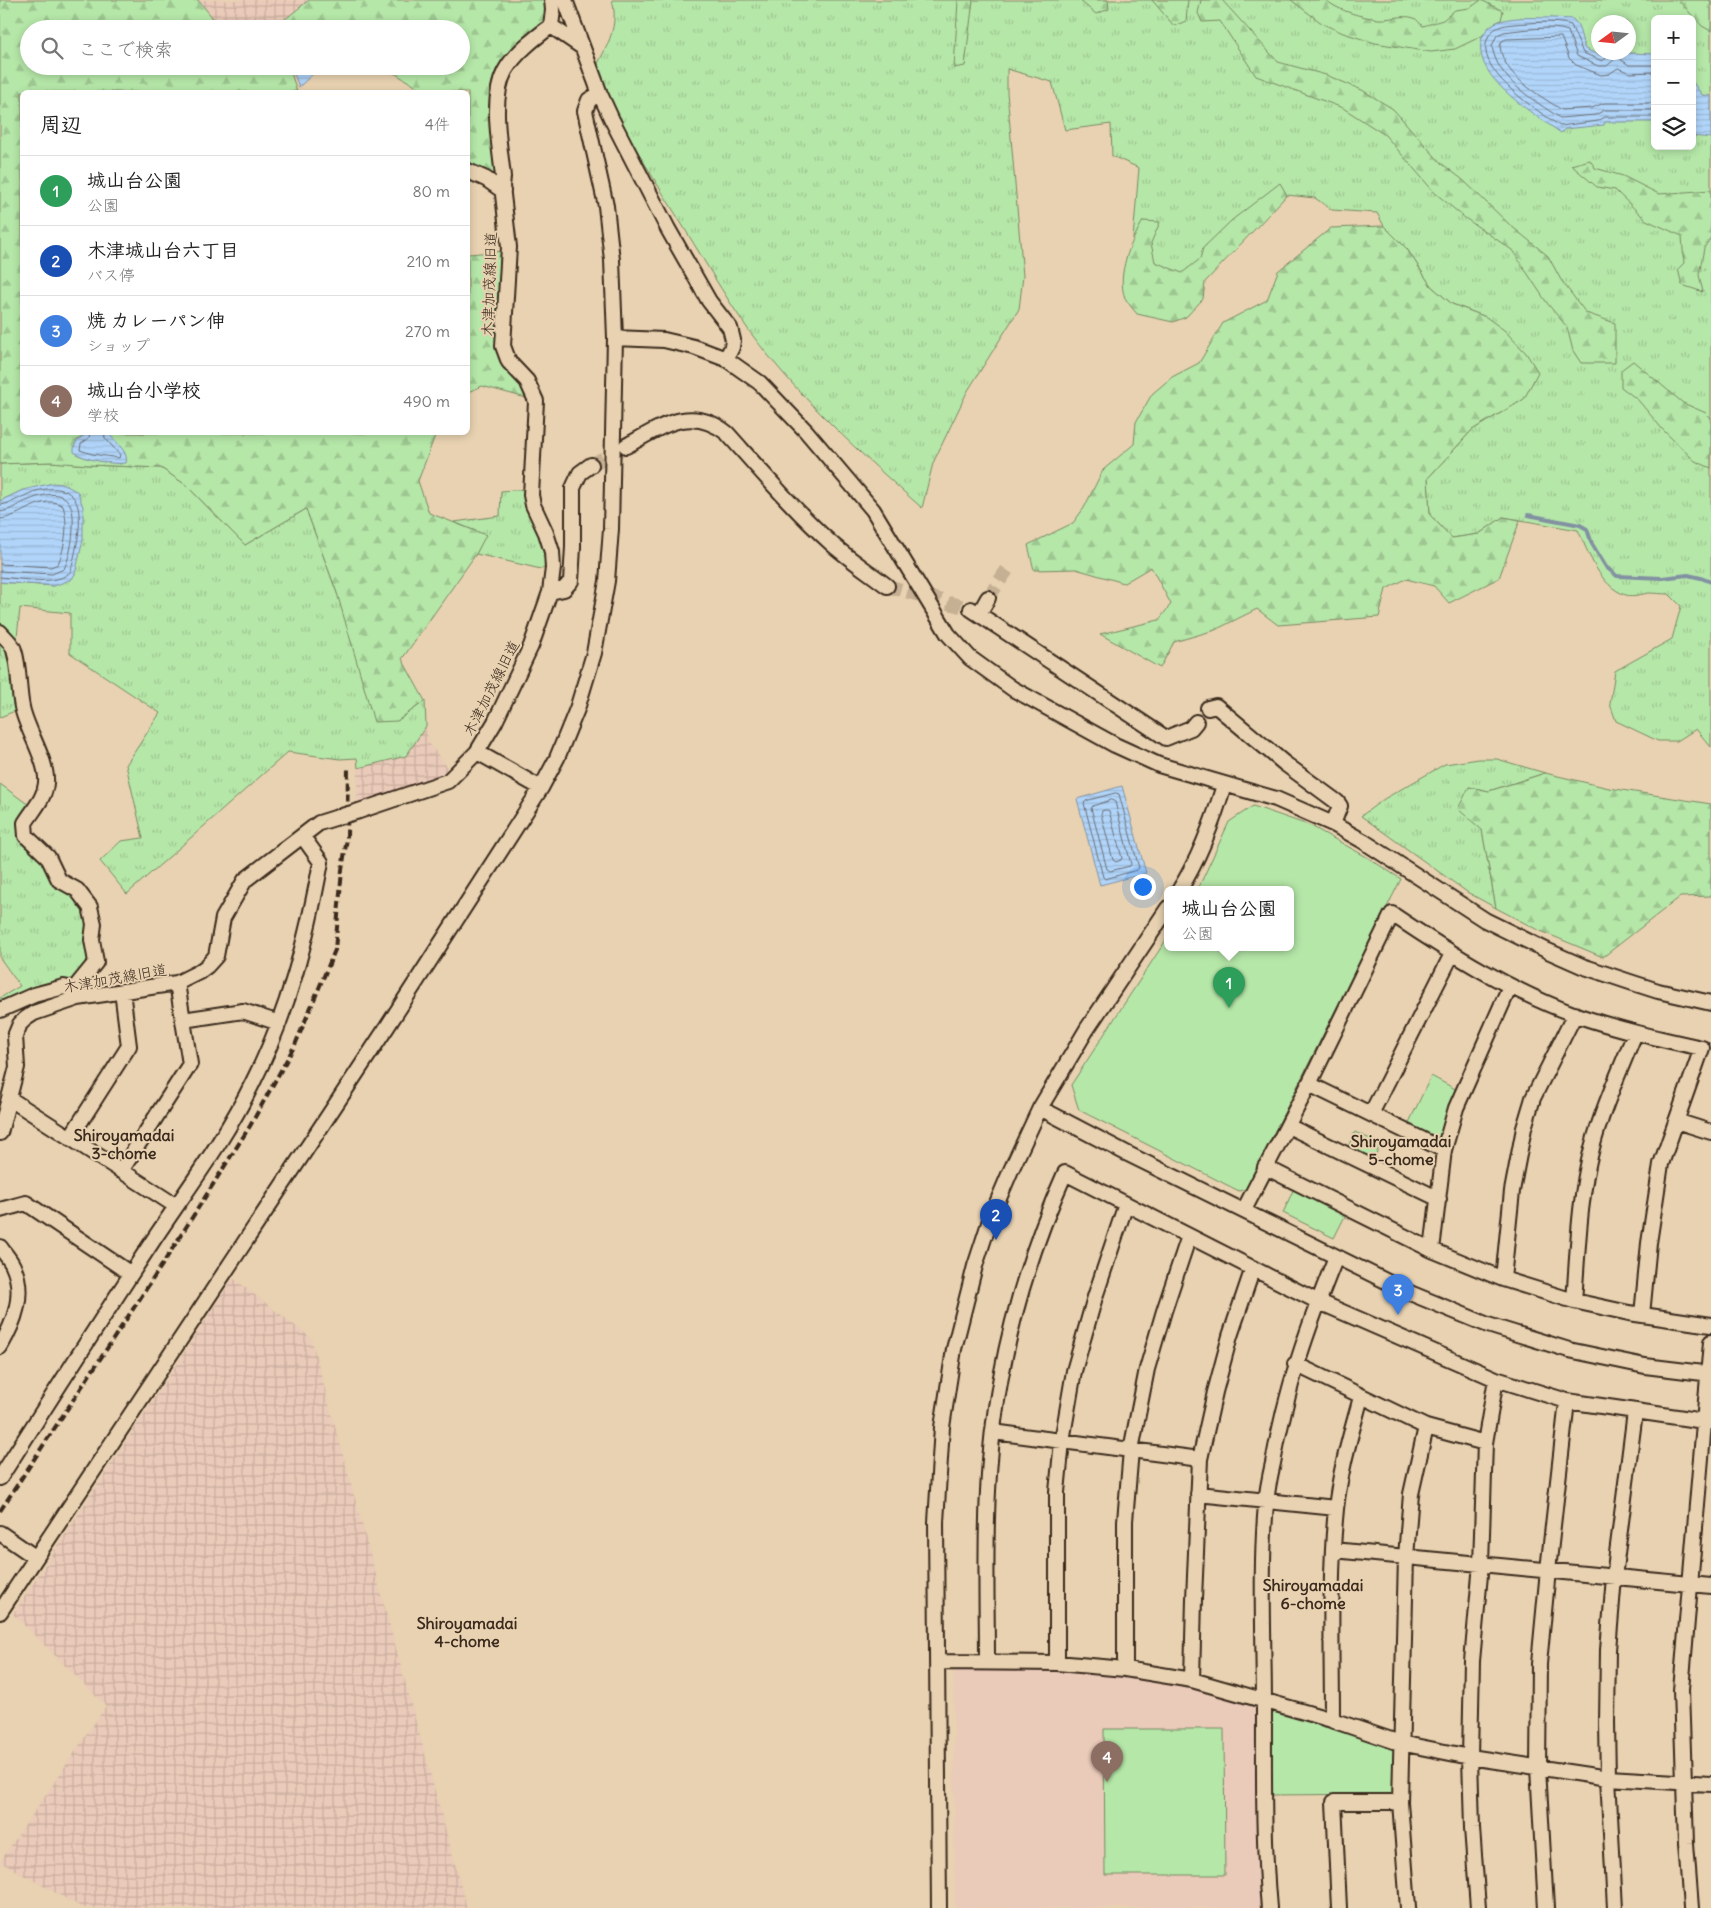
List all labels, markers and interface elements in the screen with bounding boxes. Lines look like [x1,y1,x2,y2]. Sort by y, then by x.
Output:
north arrow [1591,15,1636,60]
map controls [1651,15,1696,150]
button: + [1651,15,1696,60]
search box [20,20,470,75]
icon: search [38,34,66,62]
text: ここで検索 [78,37,173,61]
button: − [1651,60,1696,105]
button: layers [1651,105,1696,150]
text: 周辺 [40,111,82,138]
text: 4件 [425,114,450,134]
text: 城山台公園 [87,168,182,192]
text: 1 [53,181,59,201]
text: 80 m [412,181,450,201]
text: 公園 [87,195,119,215]
street label: 木津加茂線旧道 [478,231,500,337]
text: 木津城山台六丁目 [87,238,239,262]
text: 2 [52,251,60,271]
text: 210 m [407,251,450,271]
text: バス停 [87,265,135,285]
text: 焼 カレーパン伸 [87,308,225,332]
text: 3 [51,321,61,341]
text: 270 m [405,321,450,341]
text: ショップ [87,335,150,355]
text: 城山台小学校 [87,378,201,402]
text: 4 [51,391,61,411]
text: 490 m [403,391,450,411]
text: 学校 [87,405,119,425]
street label: 木津加茂線旧道 [459,637,523,739]
your location [1130,874,1156,900]
popup [1164,886,1294,951]
text: 城山台公園 [1181,896,1277,920]
text: 公園 [1181,923,1214,943]
street label: 木津加茂線旧道 [62,960,168,996]
pin: 1 [1213,967,1245,1008]
district label: Shiroyamadai 3-chome [74,1125,174,1163]
district label: Shiroyamadai 5-chome [1351,1131,1451,1169]
pin: 2 [980,1199,1012,1240]
pin: 3 [1382,1274,1414,1315]
district label: Shiroyamadai 6-chome [1263,1575,1363,1613]
district label: Shiroyamadai 4-chome [417,1613,517,1651]
pin: 4 [1091,1741,1123,1782]

